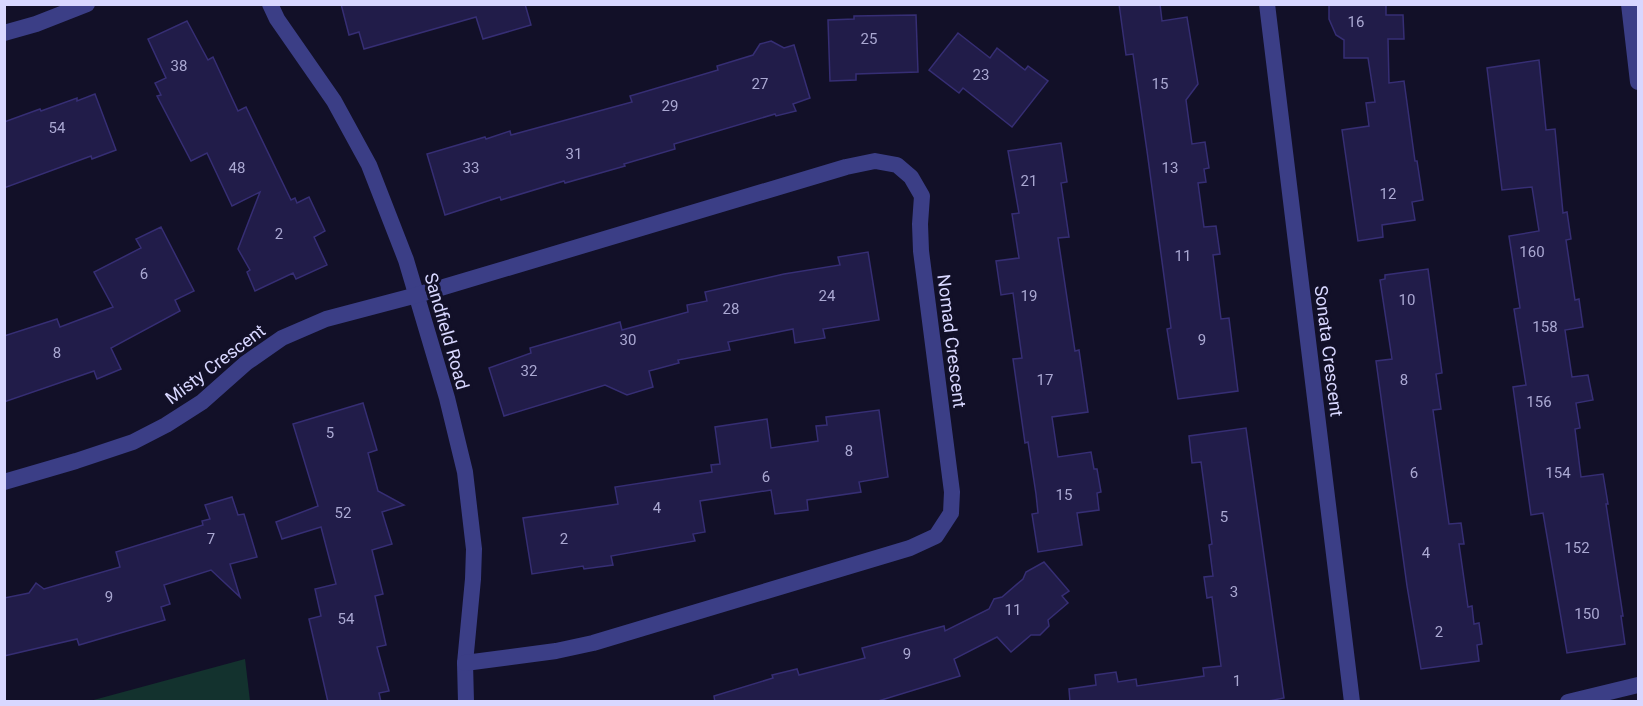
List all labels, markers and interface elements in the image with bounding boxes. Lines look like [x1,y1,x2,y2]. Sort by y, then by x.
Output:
house number: 16 [1348,13,1364,31]
house number: 25 [861,30,877,48]
house number: 38 [171,57,187,75]
house number: 23 [973,66,989,84]
house number: 27 [752,75,768,93]
house number: 15 [1152,75,1168,93]
house number: 29 [662,97,678,115]
house number: 54 [49,119,66,137]
house number: 31 [566,145,582,163]
house number: 48 [229,159,245,177]
house number: 33 [463,159,479,177]
house number: 13 [1162,159,1178,177]
house number: 21 [1021,172,1037,190]
house number: 12 [1380,185,1396,203]
house number: 2 [275,225,283,243]
house number: 160 [1519,243,1545,261]
house number: 11 [1175,247,1191,265]
house number: 6 [140,265,148,283]
street label: Sandfield Road [420,270,474,392]
street label: Nomad Crescent [933,273,971,409]
street label: Sonata Crescent [1311,284,1347,418]
house number: 24 [819,287,836,305]
house number: 19 [1021,287,1037,305]
house number: 10 [1399,291,1415,309]
house number: 28 [723,300,739,318]
house number: 158 [1532,318,1558,336]
street label: Misty Crescent [161,320,269,408]
house number: 30 [620,331,636,349]
house number: 9 [1198,331,1206,349]
house number: 8 [53,344,61,362]
house number: 32 [521,362,537,380]
house number: 17 [1037,371,1053,389]
house number: 8 [1400,371,1408,389]
house number: 156 [1526,393,1552,411]
house number: 5 [326,424,334,442]
house number: 8 [845,442,853,460]
house number: 6 [1410,464,1418,482]
house number: 154 [1545,464,1571,482]
house number: 6 [762,468,770,486]
house number: 15 [1056,486,1072,504]
house number: 4 [653,499,662,517]
house number: 52 [335,504,351,522]
house number: 5 [1220,508,1228,526]
house number: 7 [207,530,215,548]
house number: 2 [560,530,568,548]
house number: 152 [1564,539,1590,557]
house number: 4 [1422,544,1431,562]
house number: 3 [1230,583,1238,601]
house number: 9 [105,588,113,606]
house number: 11 [1005,601,1021,619]
house number: 150 [1574,605,1600,623]
house number: 54 [338,610,355,628]
house number: 2 [1435,623,1443,641]
house number: 9 [903,645,911,663]
house number: 1 [1233,672,1241,690]

